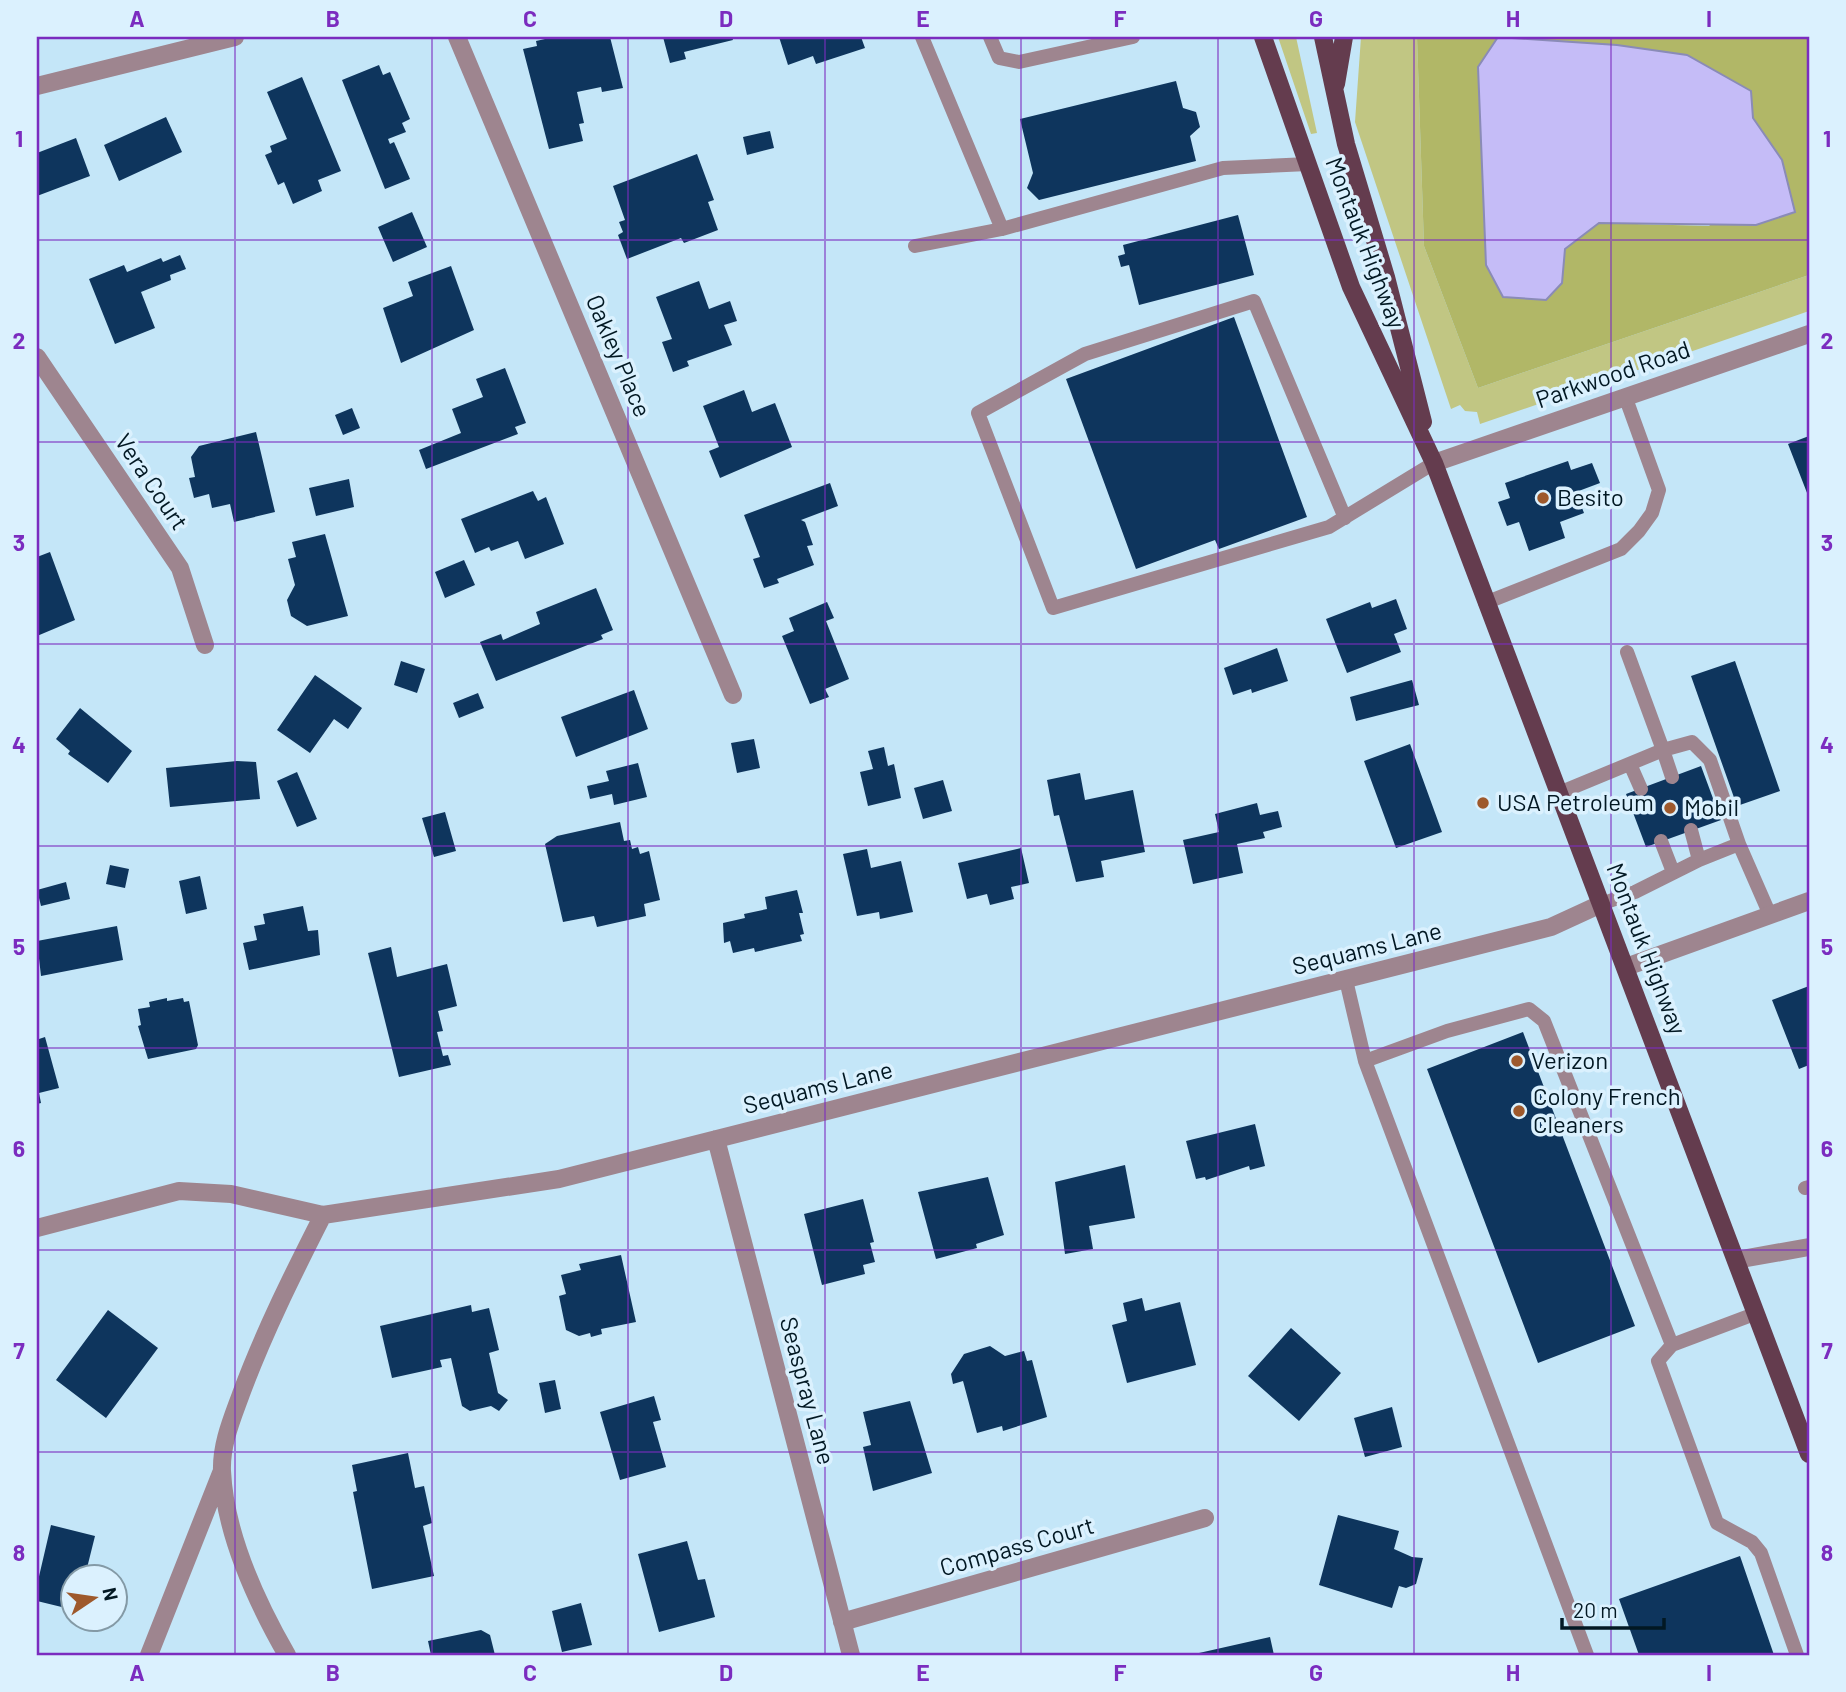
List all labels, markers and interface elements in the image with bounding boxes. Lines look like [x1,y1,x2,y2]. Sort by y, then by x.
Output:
text: A [129,4,145,32]
text: B [326,4,340,32]
text: C [523,4,537,32]
text: D [719,4,733,32]
text: E [916,4,930,32]
text: F [1114,4,1127,32]
text: G [1309,4,1323,32]
text: H [1506,4,1520,32]
text: I [1706,4,1712,32]
text: 1 [15,124,23,152]
text: 1 [1823,124,1831,152]
street label: Montauk Highway [1320,153,1412,332]
street label: Oakley Place [581,290,658,421]
text: 2 [13,326,25,354]
text: 2 [1821,326,1833,354]
street label: Parkwood Road [1532,334,1693,414]
street label: Vera Court [110,428,195,535]
place label: Besito [1557,482,1624,511]
marker: Besito [1535,490,1551,506]
text: 3 [13,528,25,556]
text: 3 [1821,528,1833,556]
text: 4 [12,730,26,758]
text: 4 [1820,730,1834,758]
place label: USA Petroleum [1497,787,1654,816]
place label: Mobil [1684,792,1739,821]
marker: USA Petroleum [1475,795,1491,811]
marker: Mobil [1662,800,1678,816]
street label: Montauk Highway [1601,859,1693,1038]
street label: Sequams Lane [1289,915,1444,980]
text: 5 [13,932,25,960]
text: 5 [1821,932,1833,960]
place label: Verizon [1531,1045,1608,1074]
marker: Verizon [1509,1053,1525,1069]
street label: Sequams Lane [740,1054,895,1119]
place label: Colony French Cleaners [1533,1081,1681,1138]
marker: Colony French Cleaners [1511,1103,1527,1119]
text: 6 [13,1134,25,1162]
text: 6 [1821,1134,1833,1162]
street label: Seaspray Lane [775,1314,842,1468]
text: 7 [13,1336,25,1364]
text: 7 [1821,1336,1833,1364]
street label: Compass Court [936,1510,1097,1581]
text: 8 [13,1538,25,1566]
text: 8 [1821,1538,1833,1566]
north arrow [60,1562,130,1632]
text: N [98,1585,124,1603]
scale bar [1562,1587,1664,1631]
text: 20 m [1573,1597,1618,1622]
text: A [129,1658,145,1686]
text: B [326,1658,340,1686]
text: C [523,1658,537,1686]
text: D [719,1658,733,1686]
text: E [916,1658,930,1686]
text: F [1114,1658,1127,1686]
text: G [1309,1658,1323,1686]
text: H [1506,1658,1520,1686]
text: I [1706,1658,1712,1686]

